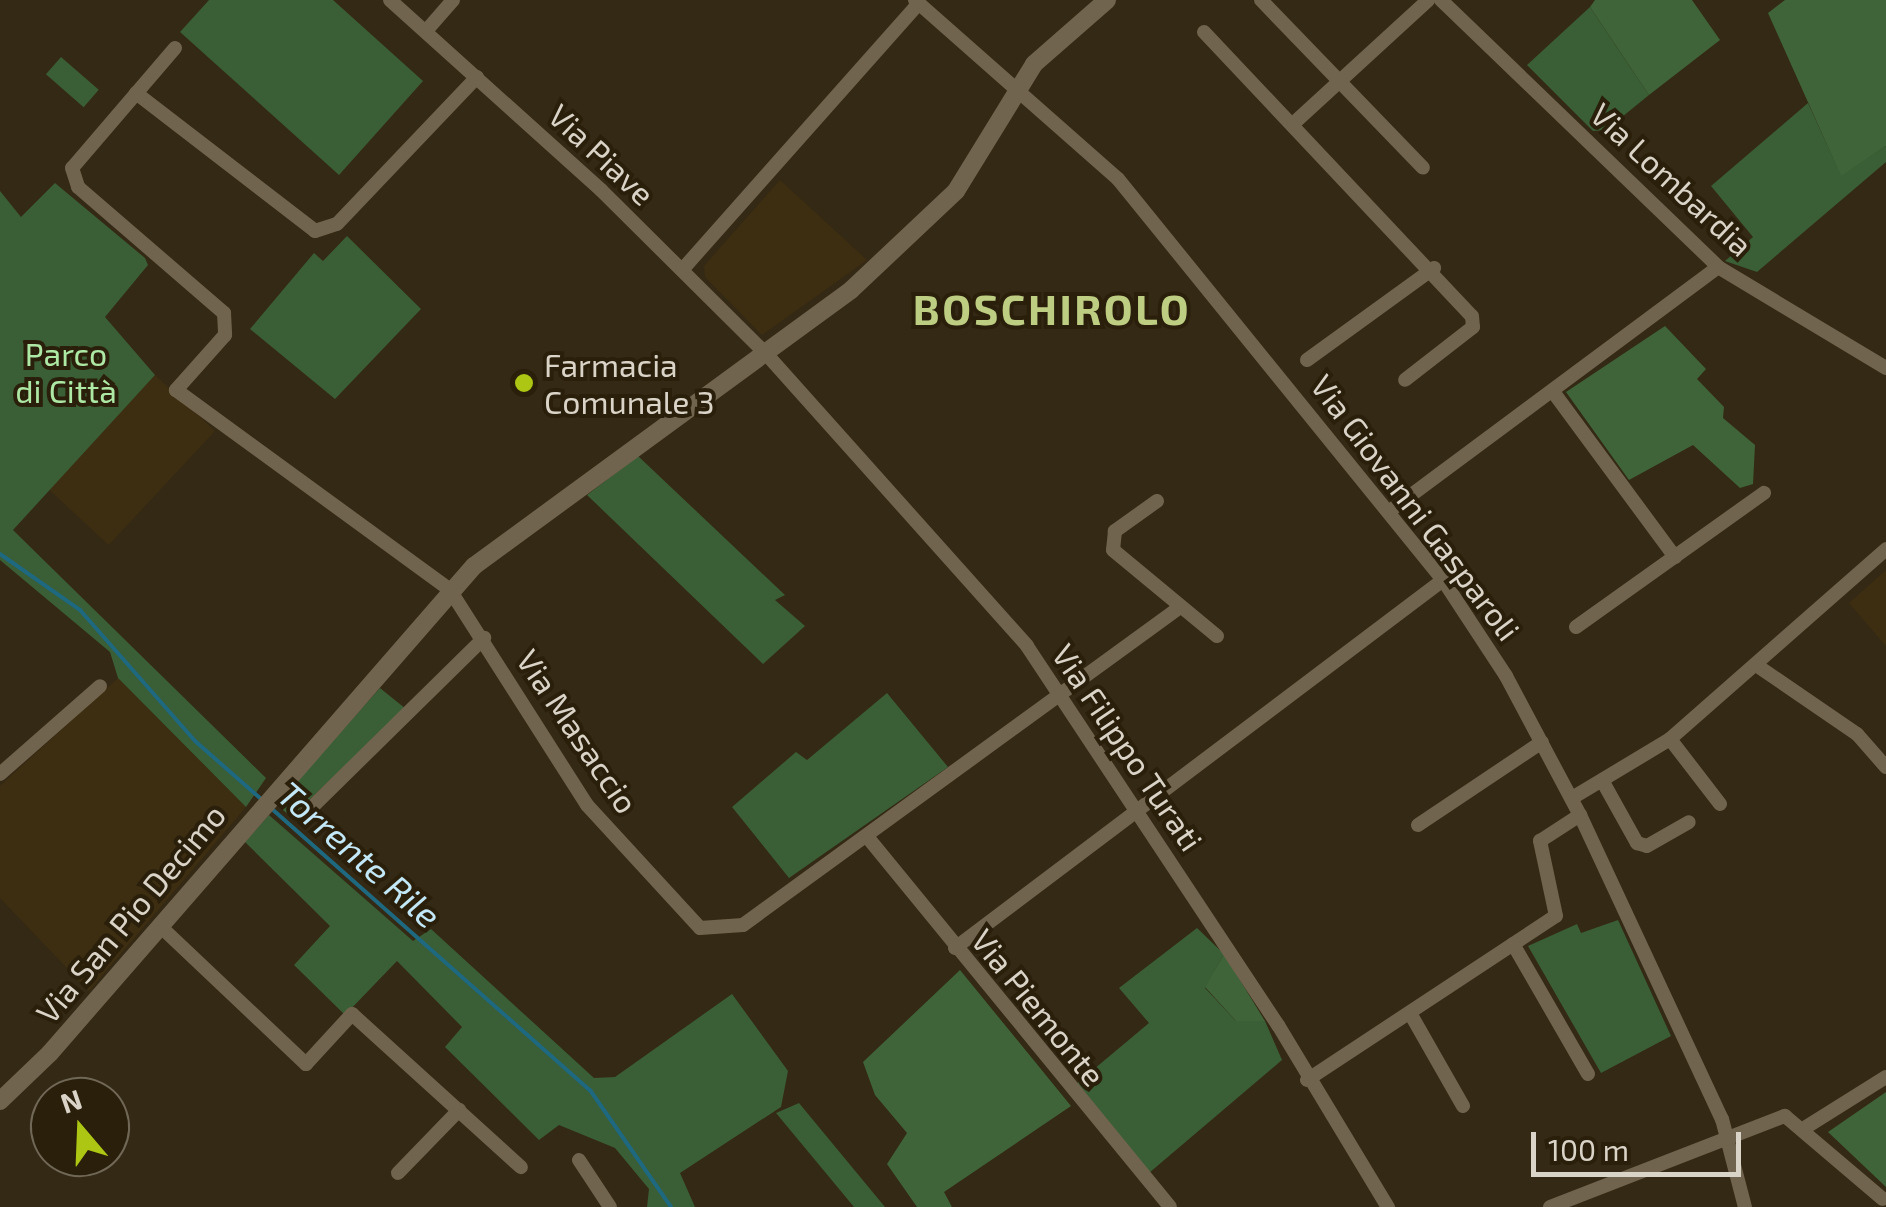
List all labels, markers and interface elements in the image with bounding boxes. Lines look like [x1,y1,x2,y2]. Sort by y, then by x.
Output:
street label: Via Lombardia [1583,94,1761,264]
street label: Via Piave [541,95,663,213]
district label: BOSCHIROLO [913,283,1191,333]
park label: Parco di Città [15,335,117,410]
place label: Farmacia Comunale 3 [544,346,714,421]
street label: Via Giovanni Gasparoli [1304,367,1528,647]
marker: Farmacia Comunale 3 [513,372,535,394]
street label: Via Filippo Turati [1045,636,1211,858]
street label: Via Masaccio [509,642,647,820]
water label: Torrente Rile [270,772,450,936]
street label: Via San Pio Decimo [27,796,233,1030]
street label: Via Piemonte [964,921,1114,1093]
north arrow [30,1077,130,1177]
text: N [56,1081,86,1120]
scale bar [1536,1112,1746,1174]
text: 100 m [1548,1131,1629,1167]

